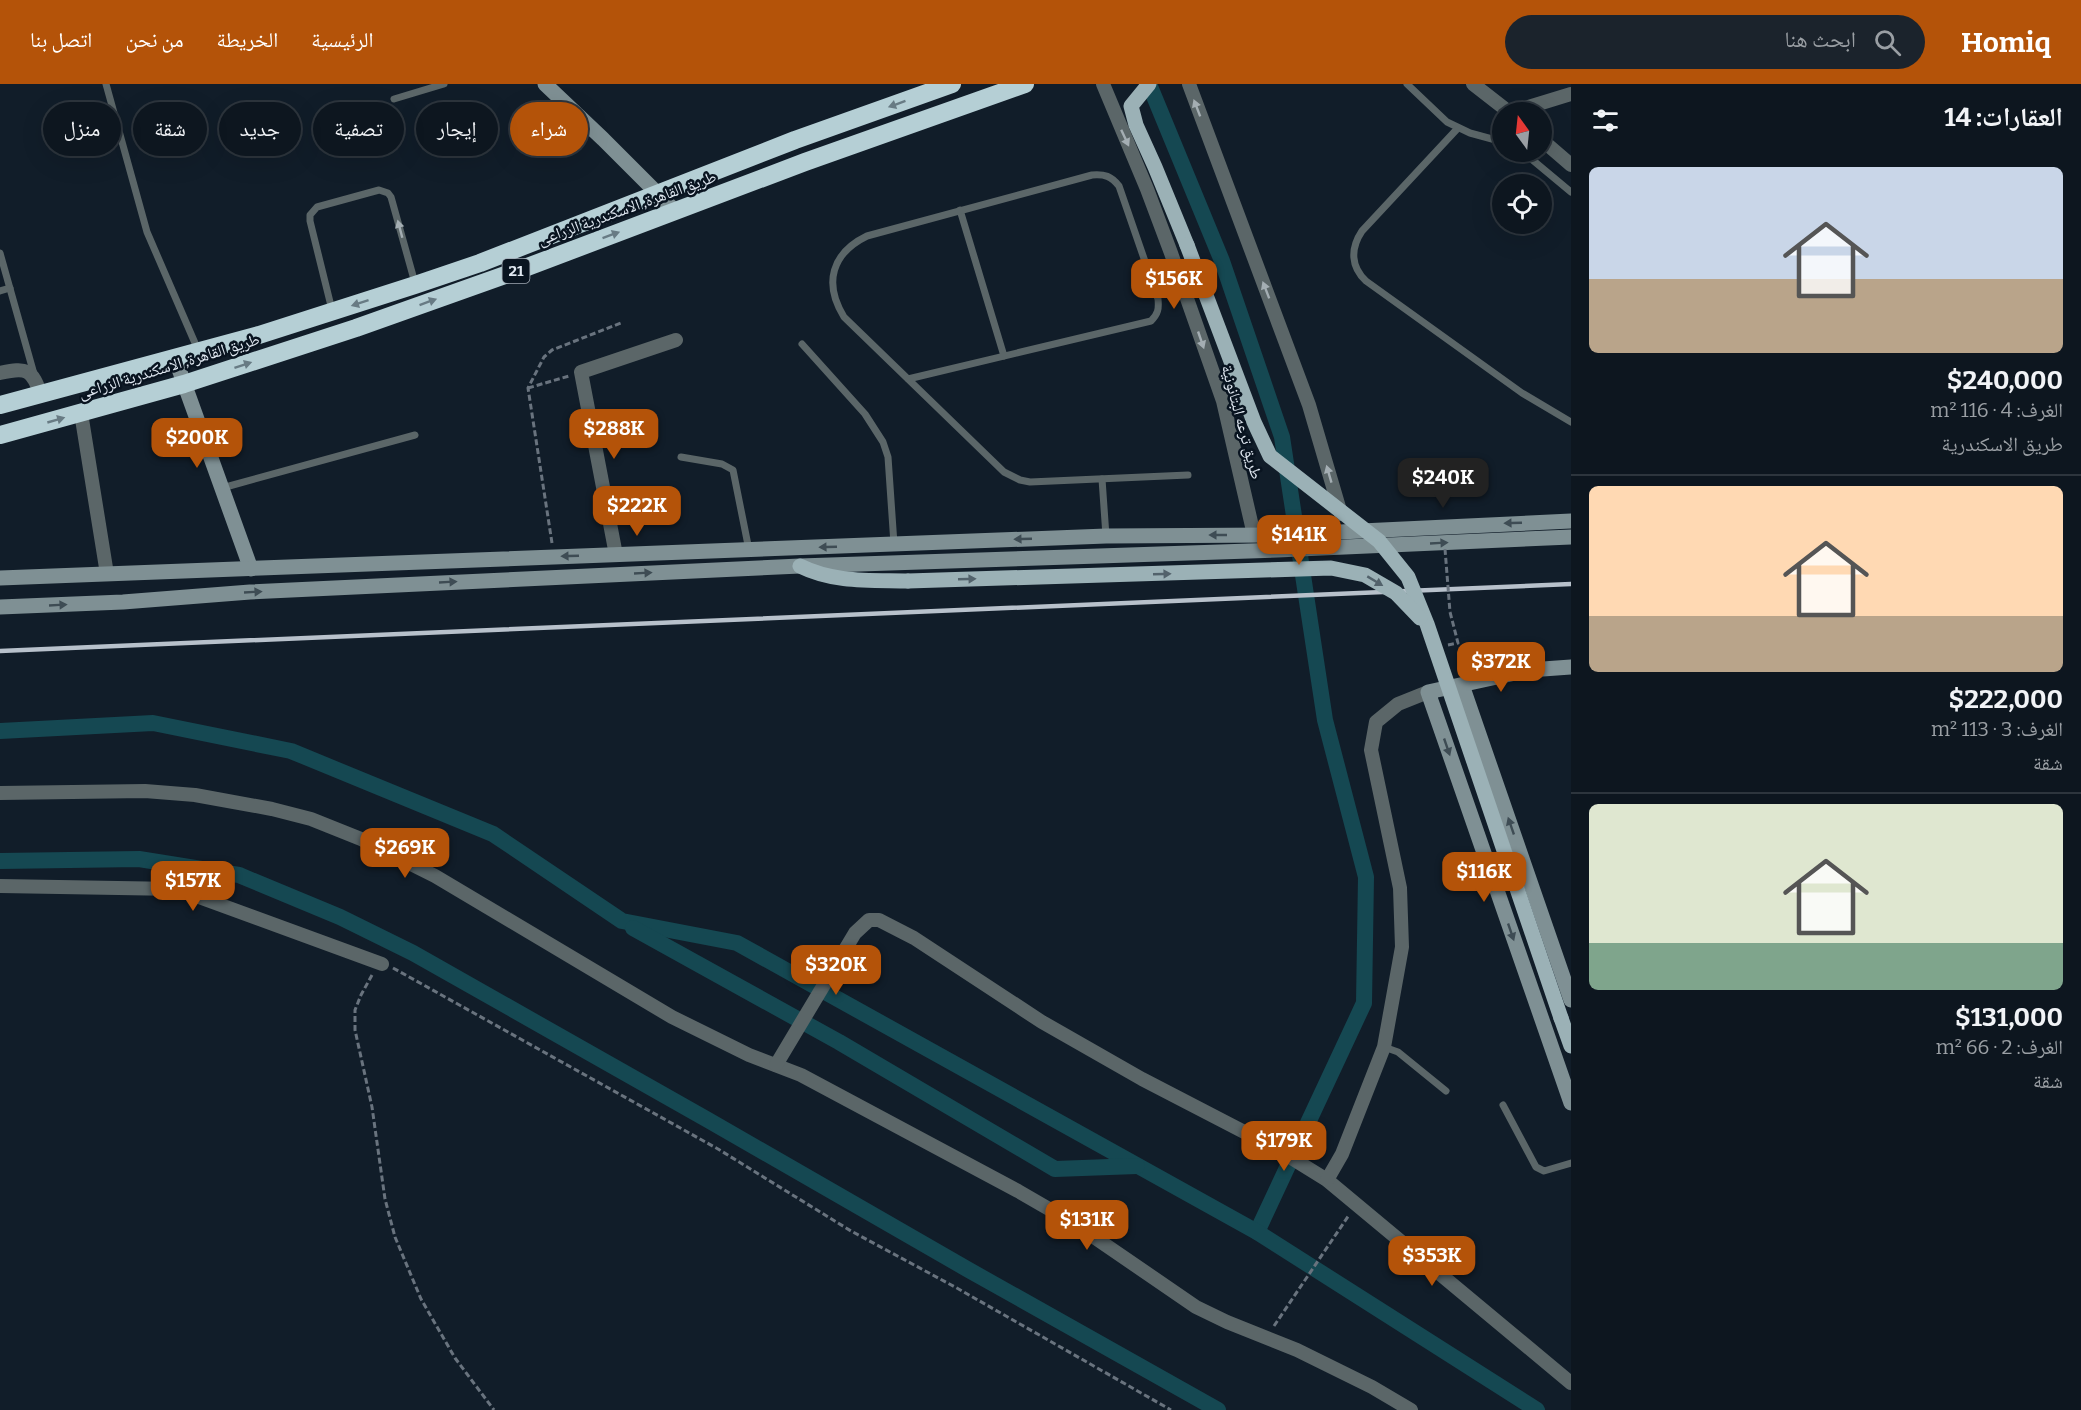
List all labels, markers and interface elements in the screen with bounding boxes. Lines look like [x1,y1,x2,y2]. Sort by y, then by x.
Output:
search box [1505,15,1925,69]
text: ابحث هنا [1784,26,1856,53]
icon: search [1871,26,1904,59]
text: Homiq [1961,26,2051,59]
text: اتصل بنا [30,27,92,53]
text: من نحن [125,27,183,53]
text: الخريطة [216,27,278,53]
text: الرئيسية [311,27,374,53]
one-way arrow [1192,98,1202,116]
one-way arrow [888,99,906,109]
chip: منزل [43,102,121,156]
chip: شقة [133,102,207,156]
chip: جديد [219,102,301,156]
chip: تصفية [313,102,404,156]
chip: إيجار [416,102,498,156]
chip: شراء [510,102,588,156]
north arrow [1492,102,1552,162]
map controls [1492,102,1552,234]
text: العقارات: 14 [1944,102,2063,133]
icon: filters [1589,104,1622,137]
one-way arrow [1121,129,1131,147]
street label: طريق القاهرة, الاسكندرية الزراعى [535,167,719,250]
button: locate [1492,174,1552,234]
icon: home [1772,206,1880,314]
one-way arrow [394,220,404,238]
one-way arrow [602,230,620,240]
road number: 21 [502,259,530,283]
pin: $156K [1132,259,1216,310]
text: $156K [1145,266,1203,290]
one-way arrow [1261,281,1270,299]
one-way arrow [419,297,437,307]
one-way arrow [351,299,369,308]
street label: طريق القاهرة, الاسكندرية الزراعى [76,329,262,404]
one-way arrow [1197,331,1207,349]
one-way arrow [234,359,252,369]
street label: طريق ترعه البتانونية [1217,363,1266,481]
text: $240,000 [1947,365,2063,396]
text: الغرف: 4 · 116 m² [1930,398,2063,422]
pin: $288K [572,409,656,460]
one-way arrow [47,415,65,424]
text: $288K [583,416,645,440]
pin: $200K [155,418,239,469]
text: $200K [165,425,229,449]
text: طريق الاسكندرية [1942,432,2063,456]
pin: $240K [1401,458,1485,509]
one-way arrow [1324,465,1333,483]
text: $240K [1412,465,1474,489]
pin: $222K [595,486,679,537]
text: $222K [607,493,667,517]
pin: $141K [1257,515,1341,566]
one-way arrow [1503,519,1522,528]
text: $141K [1271,522,1327,546]
icon: home [1772,525,1880,633]
one-way arrow [1208,530,1227,540]
one-way arrow [1013,535,1032,544]
one-way arrow [1430,539,1449,548]
one-way arrow [818,542,837,551]
one-way arrow [560,552,579,561]
one-way arrow [633,569,652,578]
one-way arrow [1152,569,1171,579]
one-way arrow [957,575,976,584]
one-way arrow [1367,575,1383,586]
one-way arrow [438,578,457,587]
one-way arrow [243,587,262,596]
one-way arrow [49,601,68,610]
pin: $372K [1459,642,1543,693]
text: $372K [1471,649,1531,673]
text: $222,000 [1949,684,2063,715]
text: الغرف: 3 · 113 m² [1931,717,2063,741]
one-way arrow [1443,739,1452,757]
text: شقة [2033,751,2063,775]
one-way arrow [1505,817,1515,835]
pin: $269K [363,828,447,879]
text: $269K [374,835,436,859]
icon: home [1772,843,1880,951]
pin: $116K [1442,852,1526,903]
text: $116K [1456,859,1512,883]
pin: $157K [151,861,235,912]
text: $157K [165,868,221,892]
one-way arrow [1507,923,1517,941]
pin: $320K [794,945,878,996]
text: $320K [805,952,867,976]
text: $131,000 [1955,1002,2063,1033]
text: الغرف: 2 · 66 m² [1936,1035,2063,1059]
text: شقة [2033,1069,2063,1093]
pin: $179K [1242,1121,1326,1172]
text: $179K [1255,1128,1313,1152]
pin: $131K [1045,1200,1129,1251]
text: $131K [1059,1207,1115,1231]
pin: $353K [1390,1236,1474,1287]
text: $353K [1402,1243,1462,1267]

